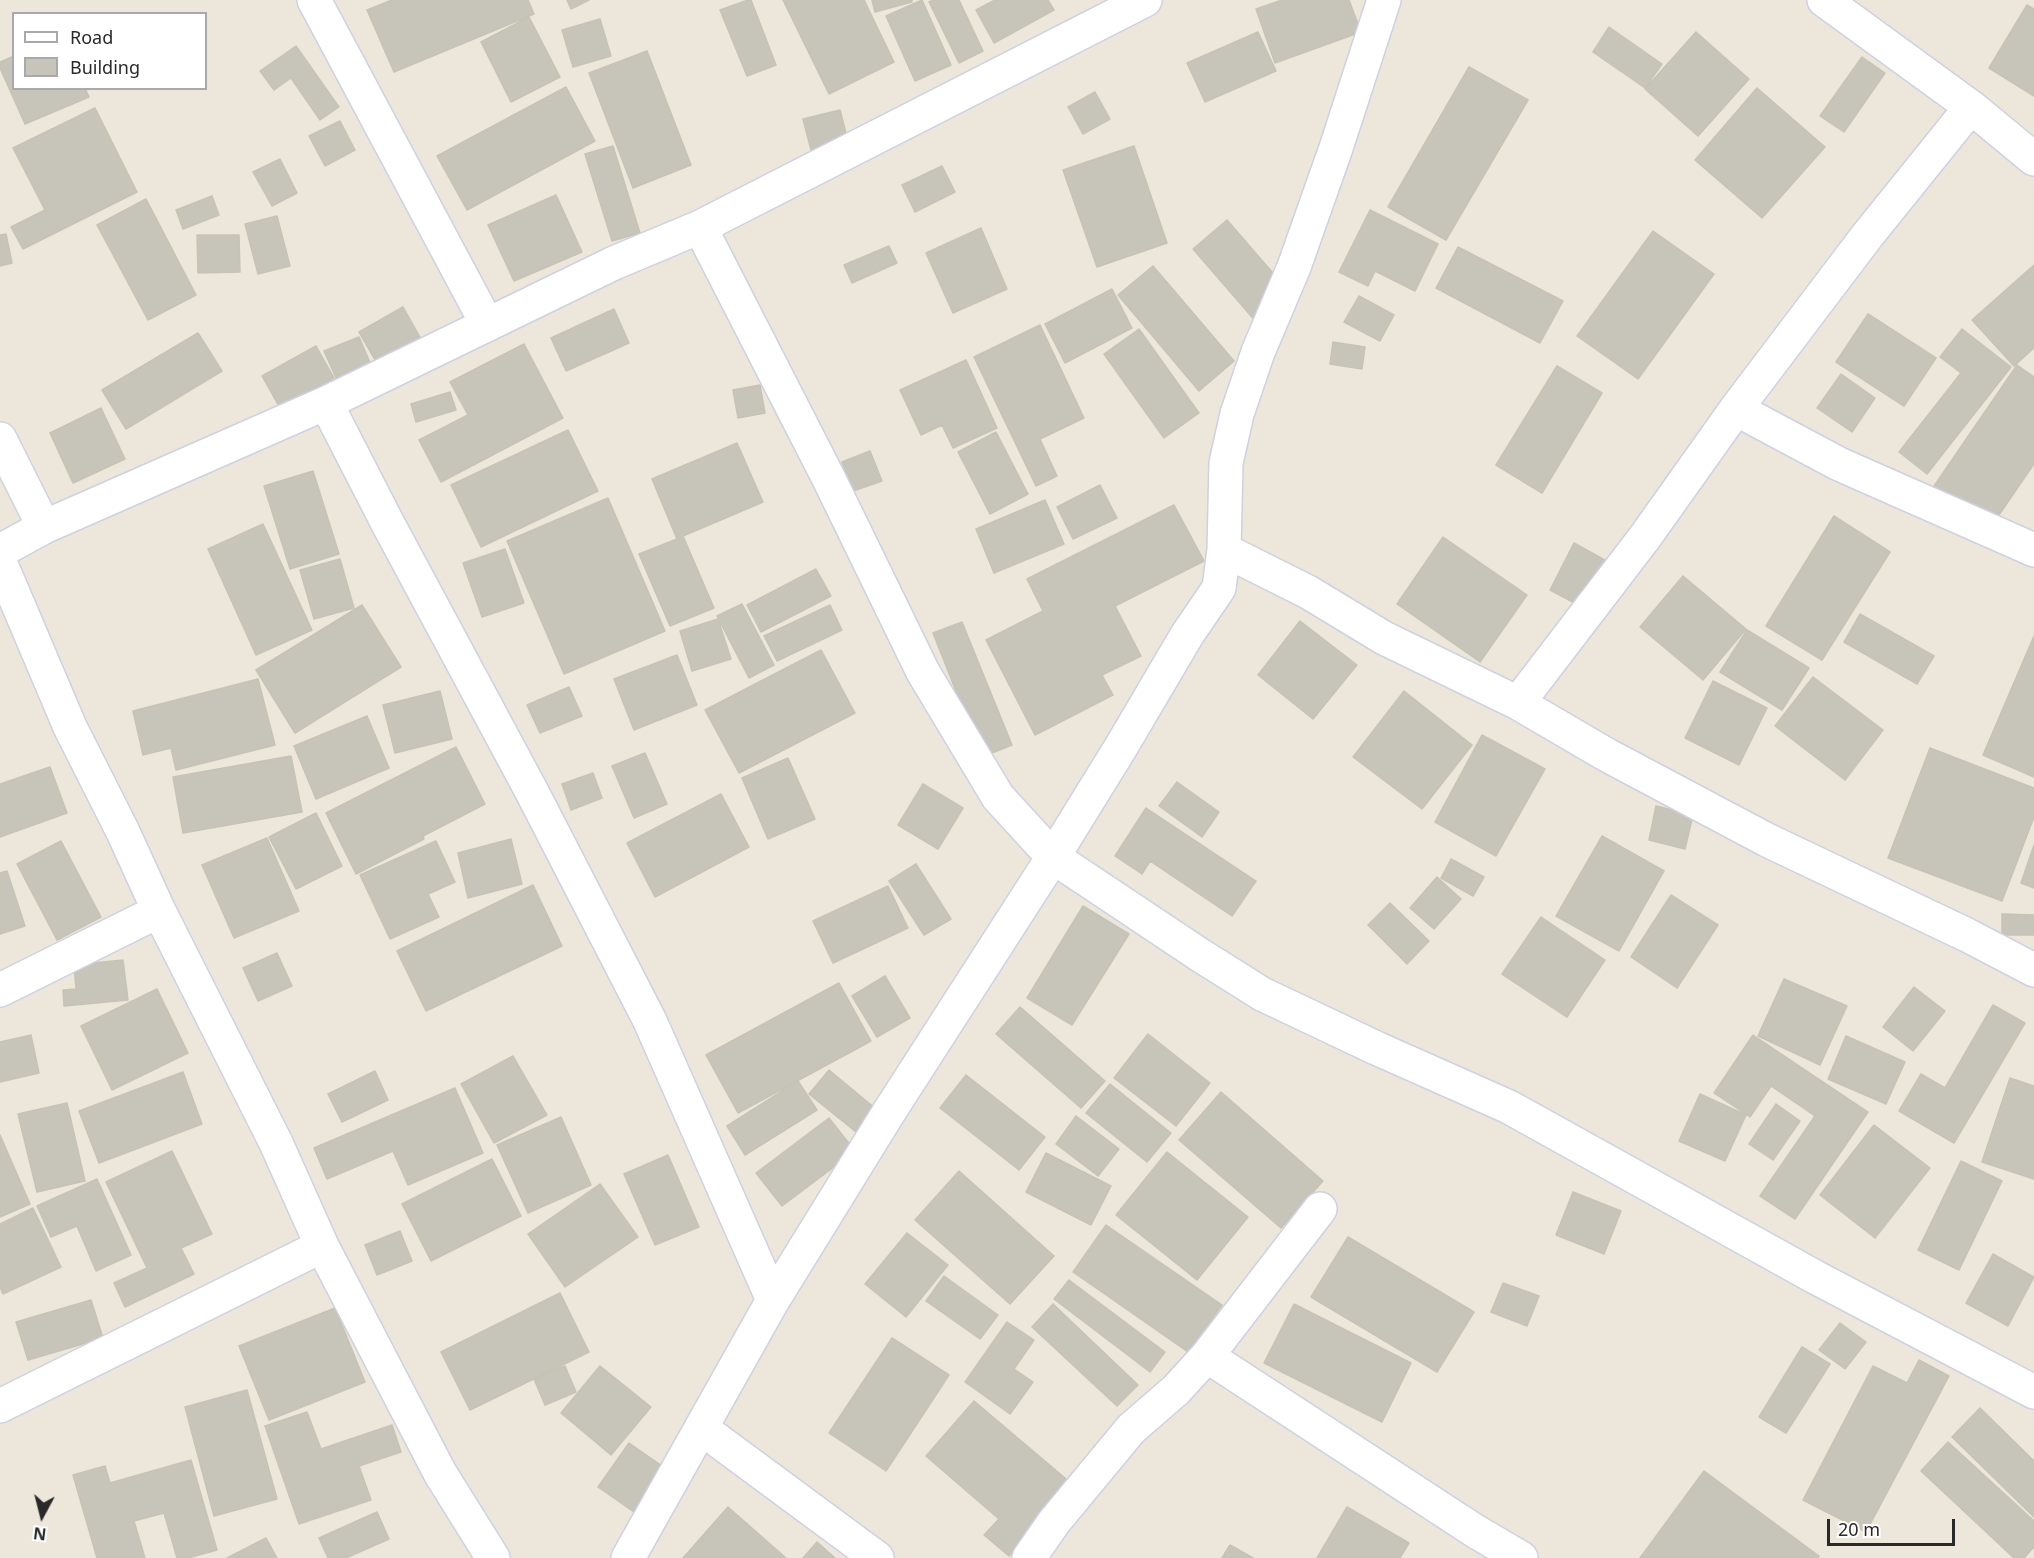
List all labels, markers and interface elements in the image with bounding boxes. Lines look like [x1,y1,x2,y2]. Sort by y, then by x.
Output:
legend [12,12,207,90]
text: Road [70,25,113,49]
text: Building [70,55,140,79]
north arrow [12,1486,72,1546]
scale bar [1830,1507,1958,1545]
text: 20 m [1838,1517,1880,1541]
text: N [32,1522,48,1546]

